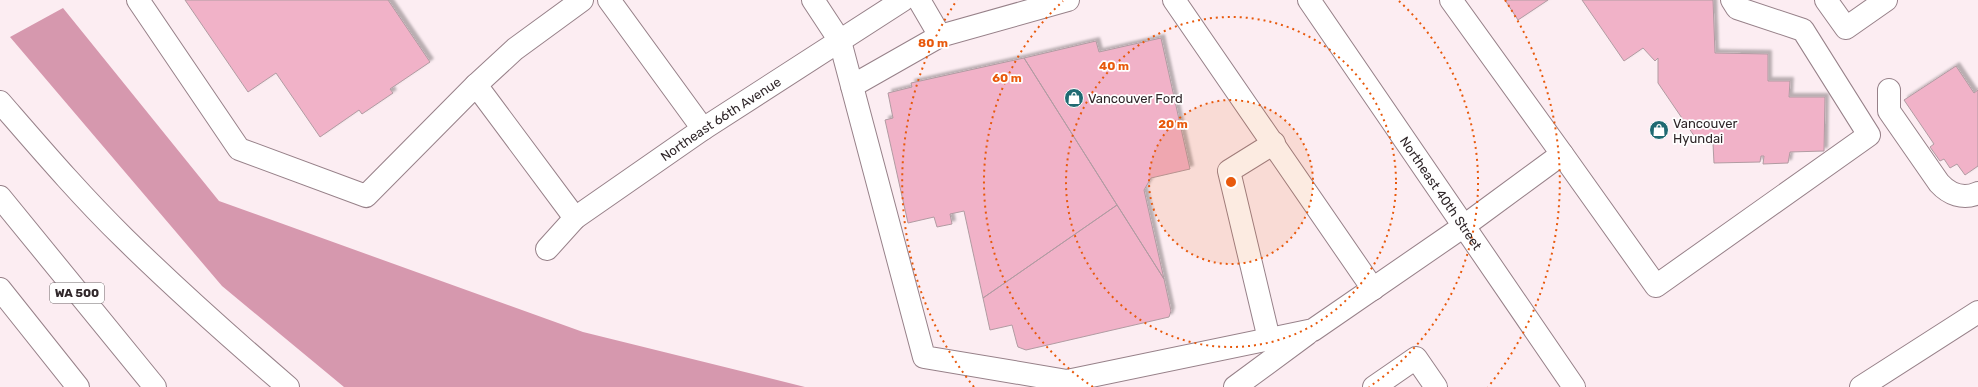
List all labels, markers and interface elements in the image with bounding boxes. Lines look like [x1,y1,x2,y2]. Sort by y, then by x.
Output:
text: 80 m [918,36,948,50]
text: 40 m [1099,59,1129,73]
text: 60 m [992,71,1022,85]
street label: Northeast 66th Avenue [658,73,783,164]
shop icon: Vancouver Ford [1063,87,1085,109]
place label: Vancouver Ford [1088,91,1183,106]
place label: Vancouver Hyundai [1673,116,1738,146]
text: 20 m [1158,117,1188,131]
shop icon: Vancouver Hyundai [1648,119,1670,141]
street label: Northeast 40th Street [1397,134,1485,253]
centre of rings [1224,175,1238,189]
road number: WA 500 [50,283,104,303]

